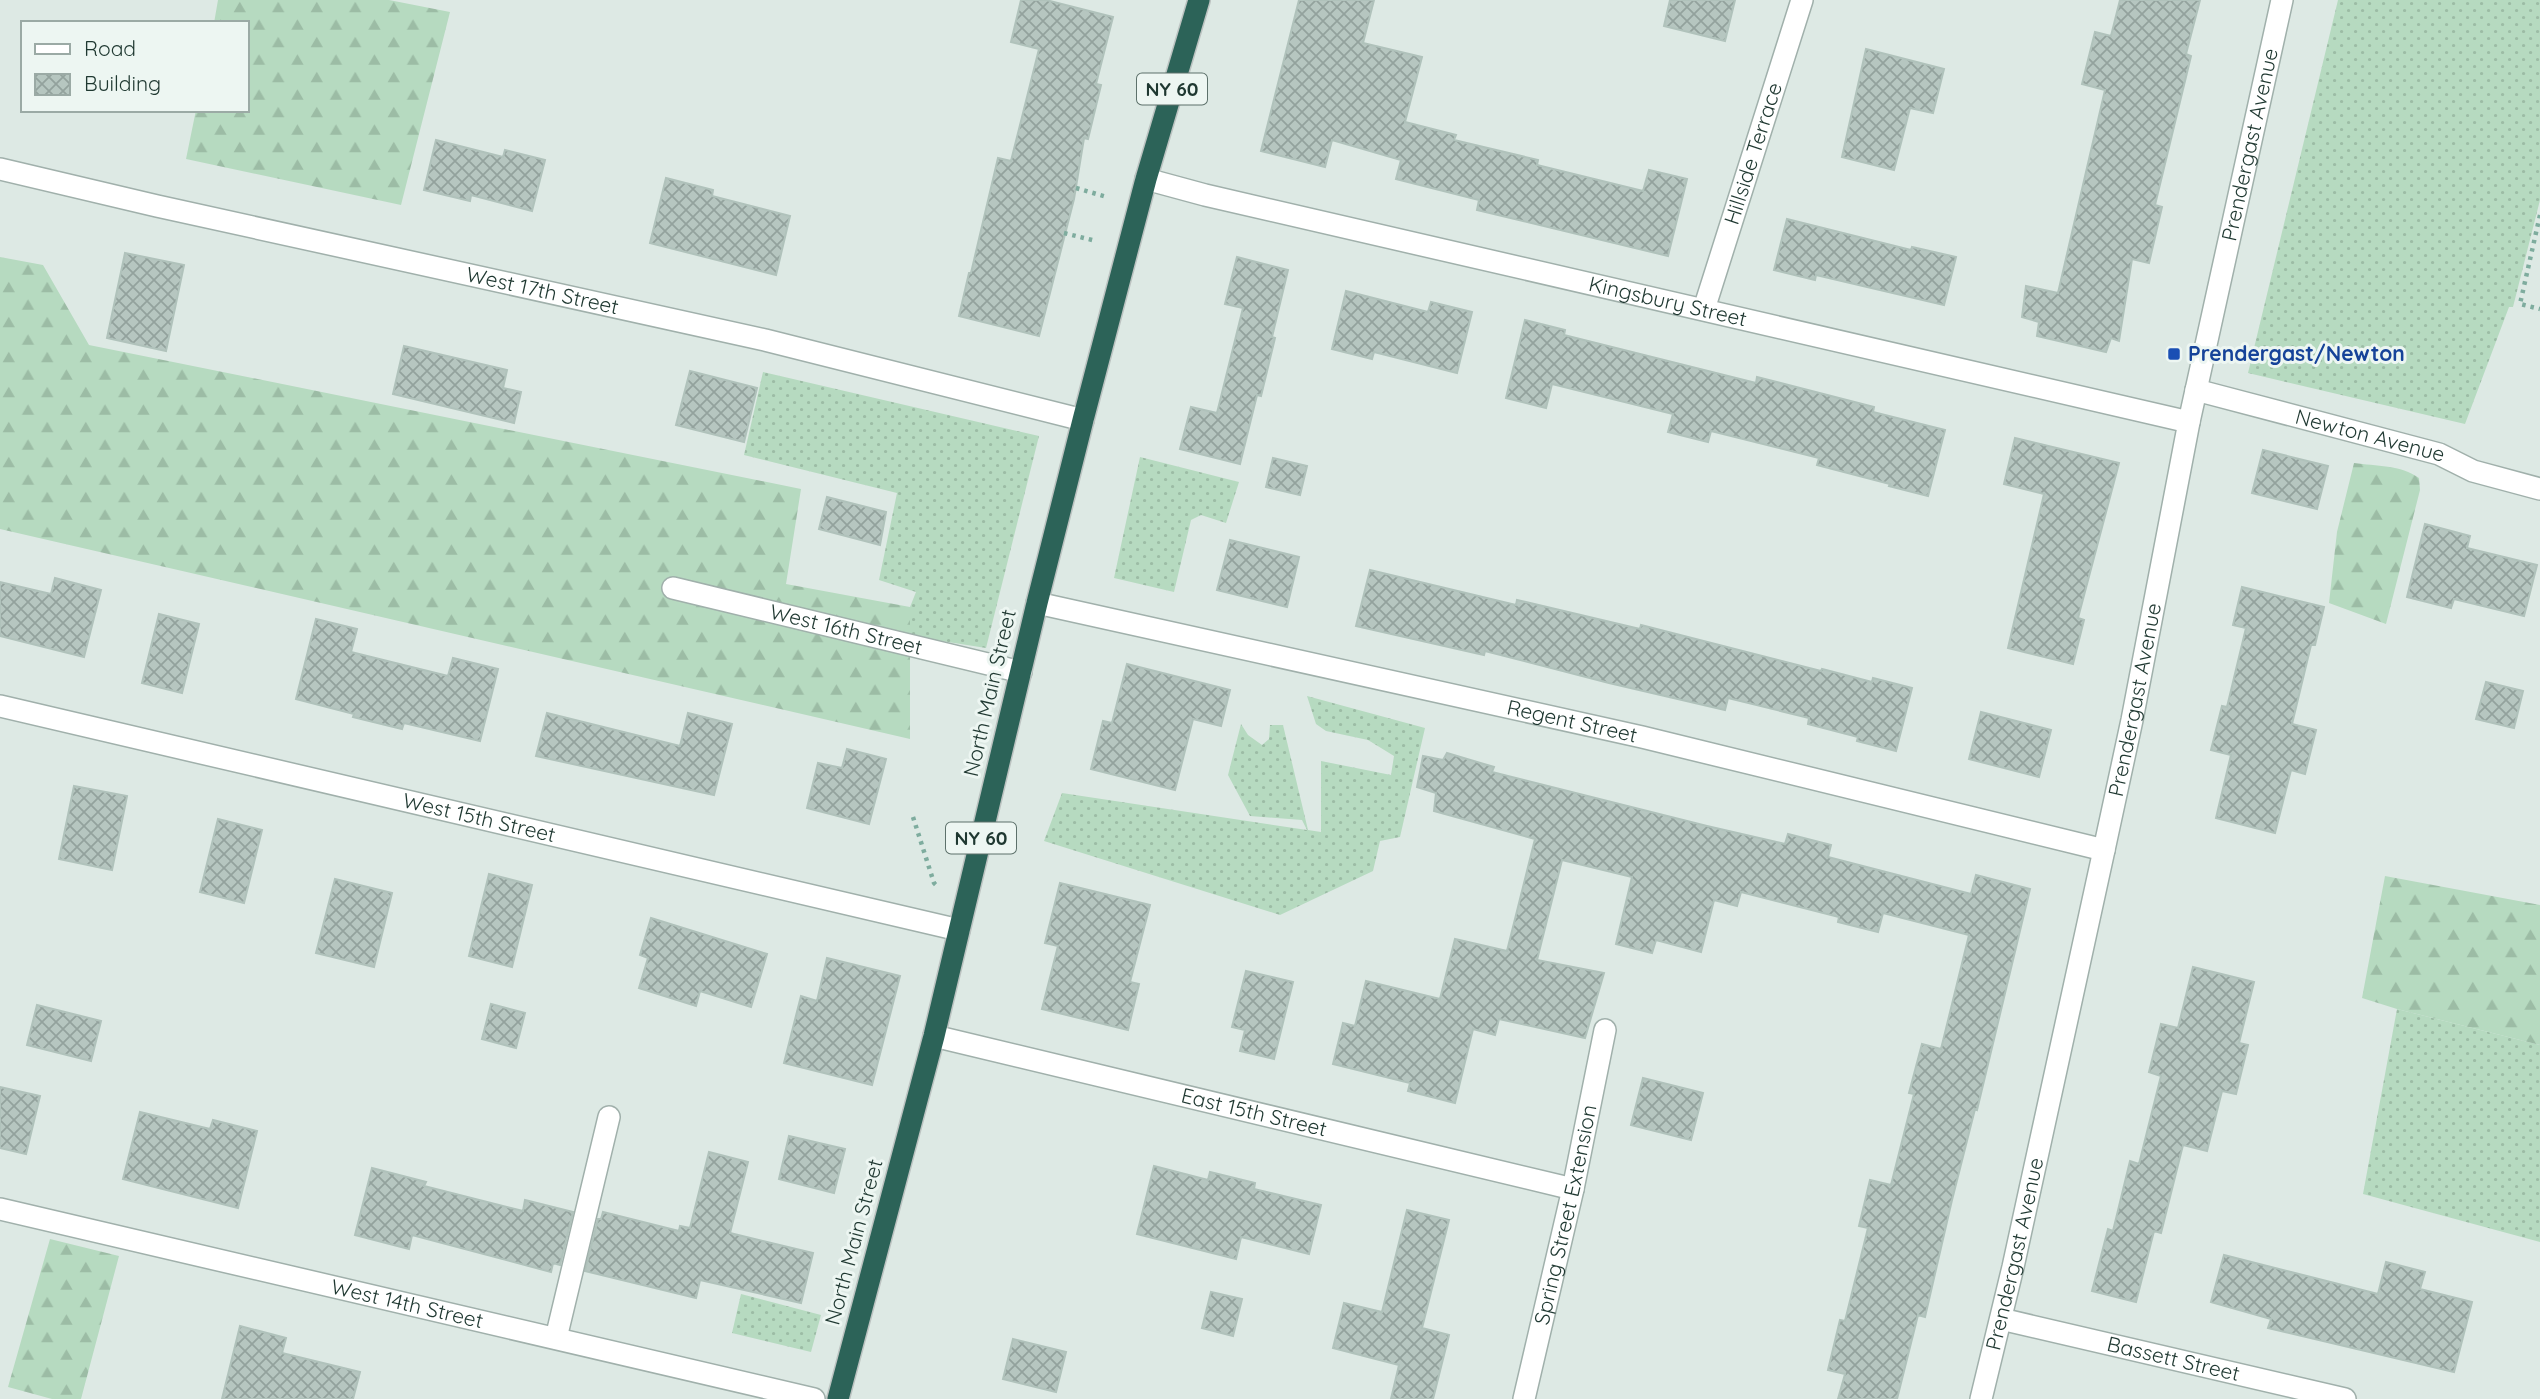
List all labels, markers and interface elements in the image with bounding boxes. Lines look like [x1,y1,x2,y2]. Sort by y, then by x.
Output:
legend [21,21,248,112]
text: Road [84,35,136,61]
street label: Prendergast Avenue [2215,46,2283,243]
text: Building [84,70,161,96]
road number: NY 60 [1137,74,1207,104]
street label: Hillside Terrace [1718,79,1787,228]
street label: West 17th Street [464,261,621,319]
street label: Kingsbury Street [1586,270,1750,332]
place label: Prendergast/Newton [2188,340,2405,366]
marker: Prendergast/Newton [2166,346,2182,362]
street label: Newton Avenue [2293,403,2448,467]
street label: West 16th Street [767,598,925,660]
street label: Prendergast Avenue [2102,601,2166,799]
street label: North Main Street [957,607,1021,779]
street label: Regent Street [1505,693,1640,748]
street label: West 15th Street [400,787,558,847]
road number: NY 60 [946,822,1016,853]
street label: East 15th Street [1179,1082,1330,1142]
street label: Spring Street Extension [1528,1102,1602,1327]
street label: Prendergast Avenue [1979,1155,2049,1353]
street label: North Main Street [818,1156,888,1328]
street label: West 14th Street [329,1273,486,1333]
street label: Bassett Street [2105,1330,2243,1386]

